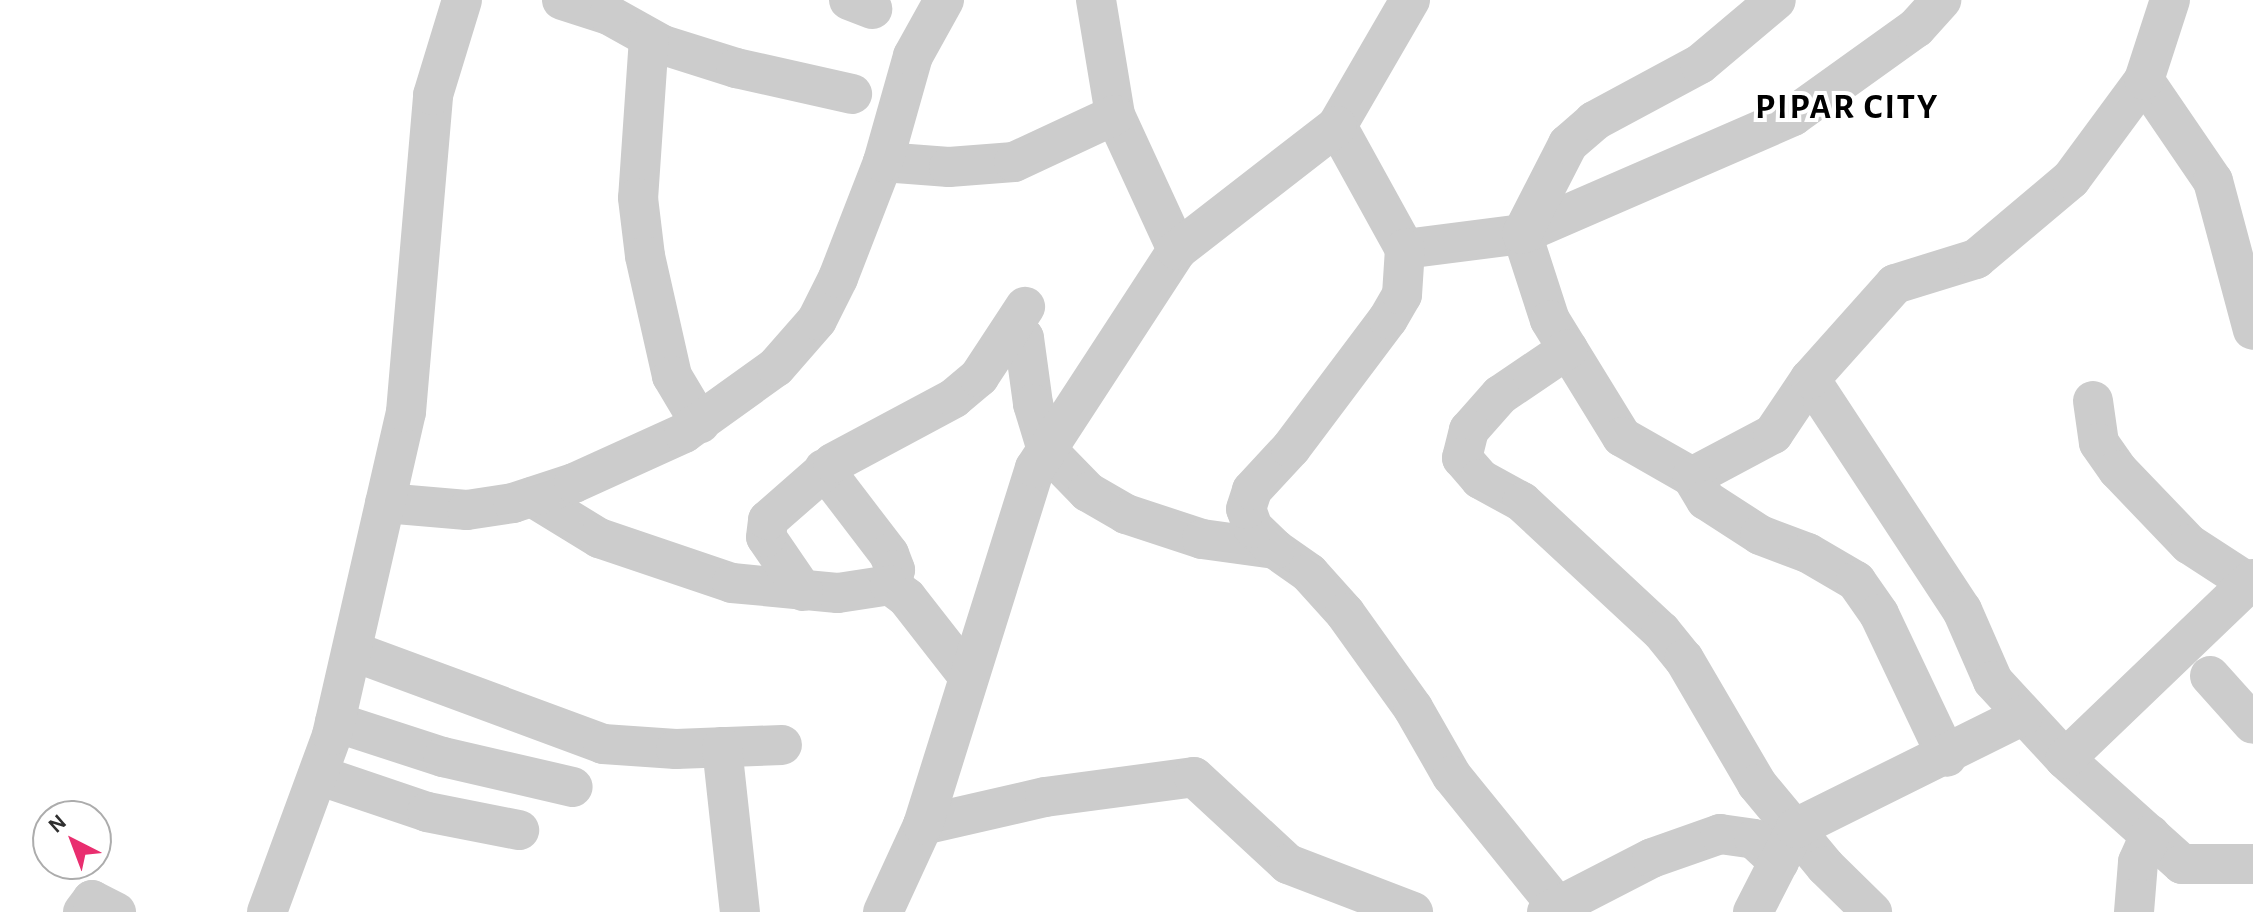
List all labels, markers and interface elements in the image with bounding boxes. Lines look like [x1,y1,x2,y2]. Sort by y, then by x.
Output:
district label: PIPAR CITY [1755,86,1939,130]
north arrow [32,800,112,880]
text: N [44,810,70,837]

